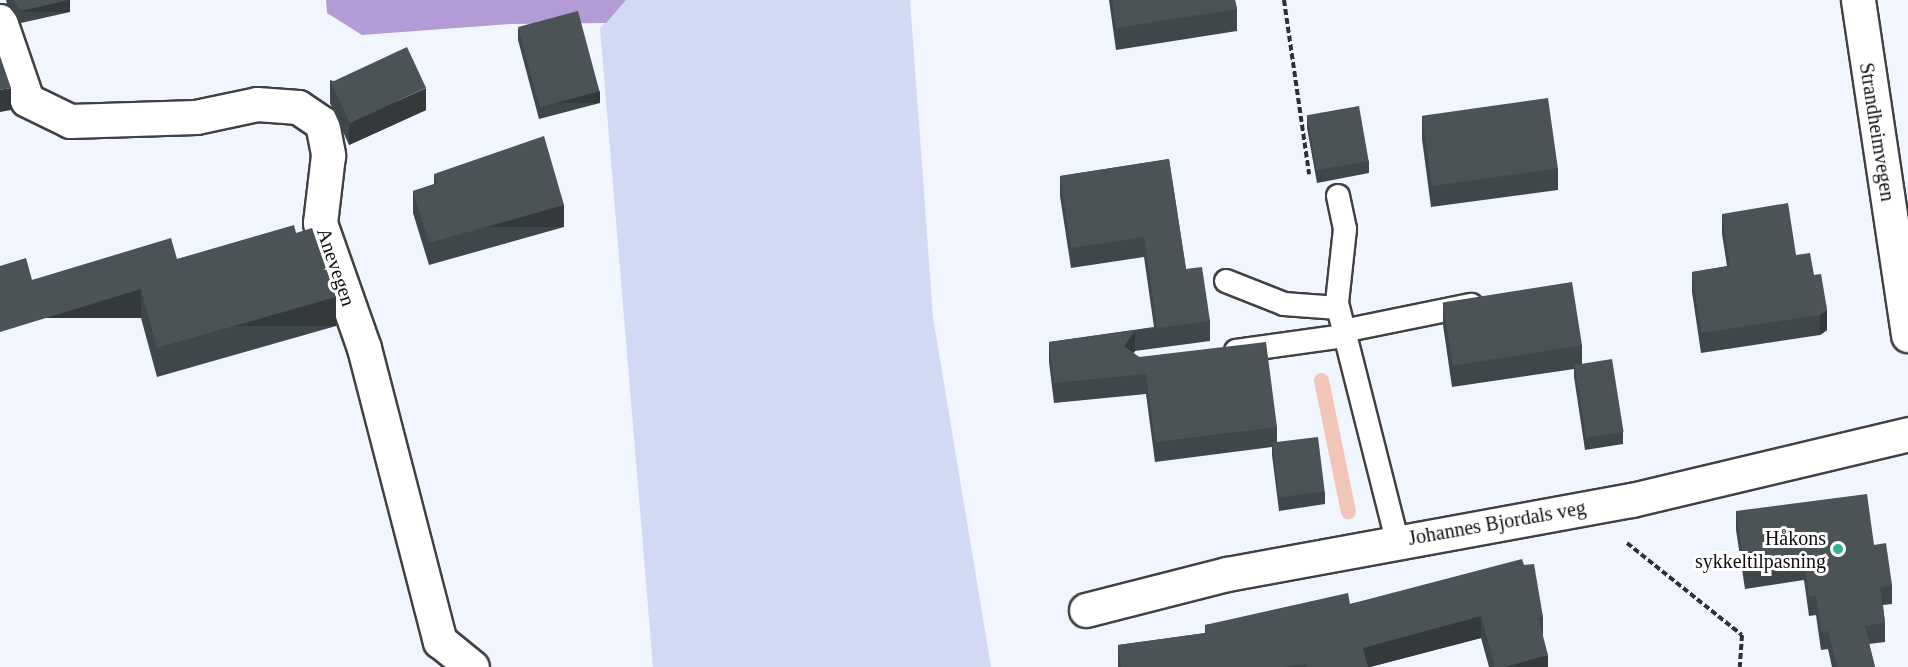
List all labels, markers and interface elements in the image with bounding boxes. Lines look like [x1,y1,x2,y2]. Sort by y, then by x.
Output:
street label: Strandheimvegen [1854,61,1900,203]
street label: Anevegen [311,225,361,309]
street label: Johannes Bjordals veg [1406,496,1588,550]
place label: Håkons sykkeltilpasning [1695,526,1826,573]
marker: Håkons sykkeltilpasning [1831,542,1845,556]

